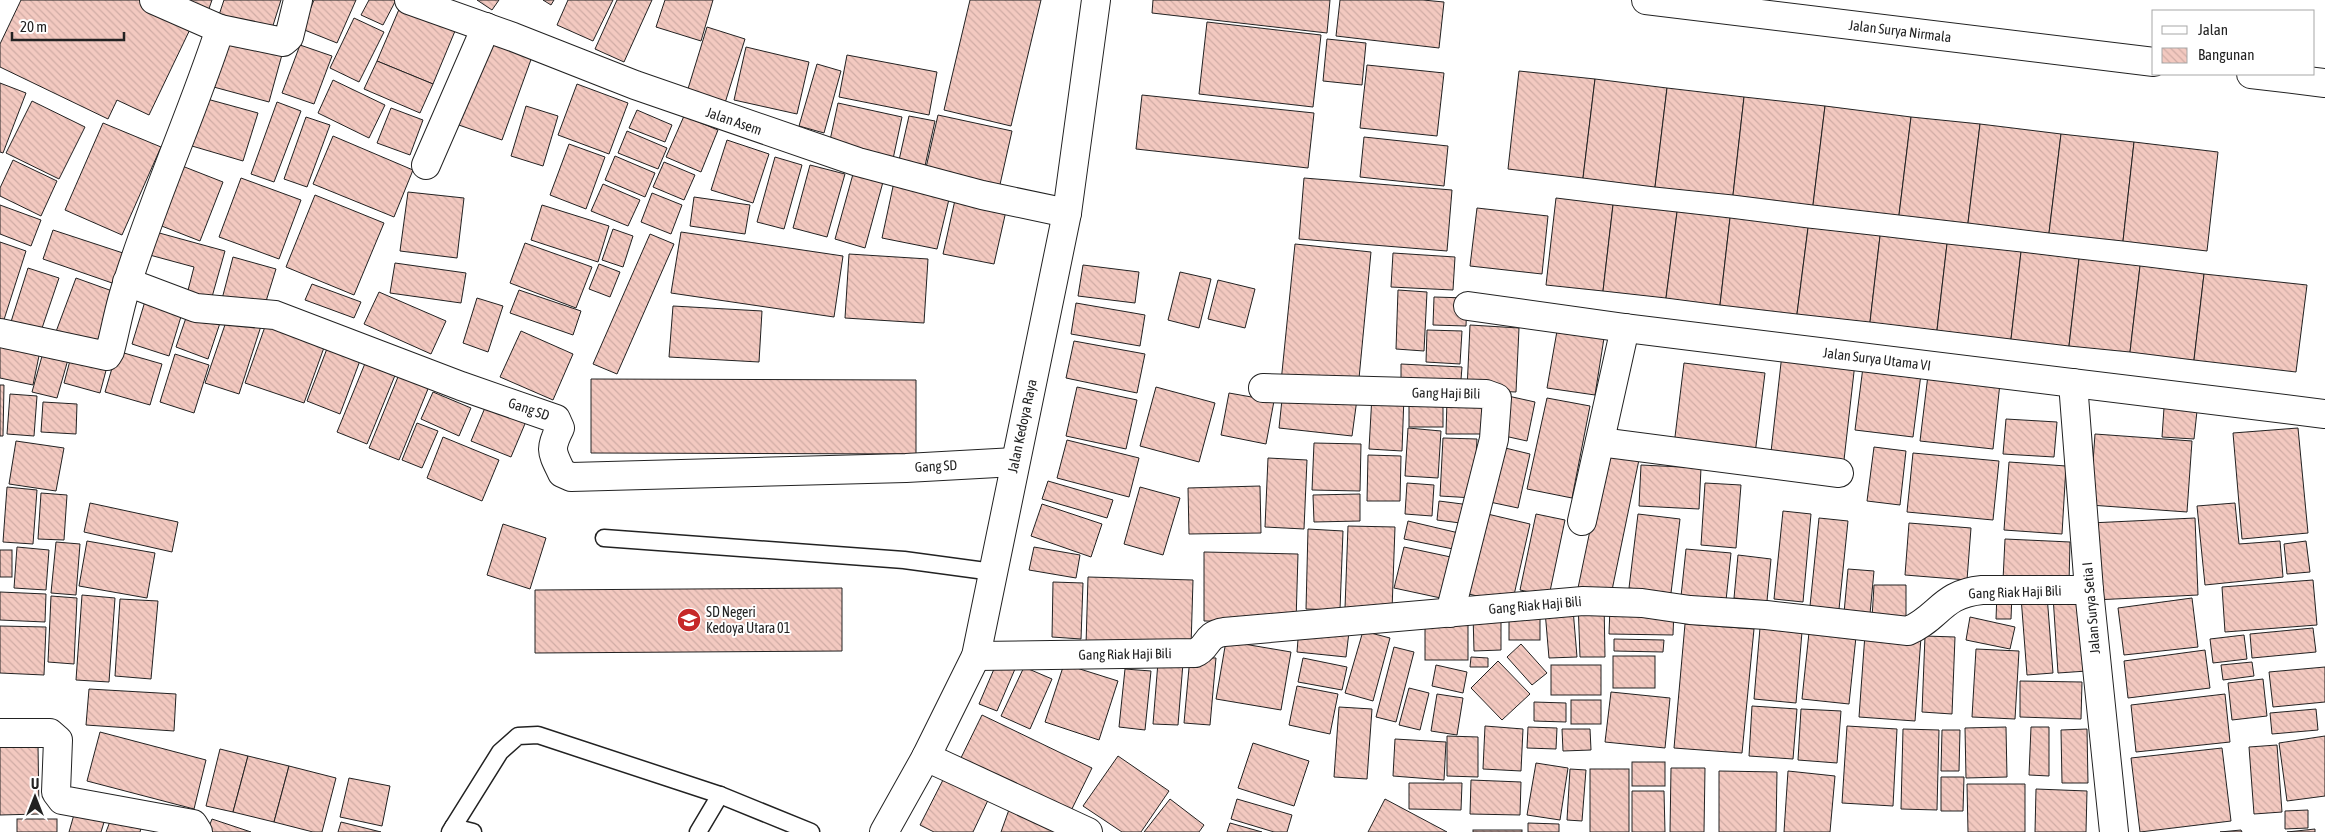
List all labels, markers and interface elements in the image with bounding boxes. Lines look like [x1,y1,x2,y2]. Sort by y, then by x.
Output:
scale bar [12,10,125,42]
legend [2152,10,2315,75]
street label: Jalan Surya Nirmala [1848,17,1952,45]
text: 20 m [20,18,47,35]
text: Jalan [2198,21,2228,38]
text: Bangunan [2198,46,2255,63]
street label: Jalan Asem [704,104,764,138]
street label: Jalan Surya Utama VI [1822,344,1932,374]
street label: Jalan Kedoya Raya [1004,378,1040,474]
street label: Gang Haji Bili [1412,384,1480,402]
street label: Gang SD [506,395,552,424]
street label: Gang SD [914,457,958,475]
street label: Jalan Surya Setia I [2079,561,2103,655]
street label: Gang Riak Haji Bili [1968,582,2062,602]
street label: Gang Riak Haji Bili [1488,593,1582,617]
place label: SD Negeri Kedoya Utara 01 [706,604,790,636]
school or university icon: SD Negeri Kedoya Utara 01 [676,607,702,633]
street label: Gang Riak Haji Bili [1078,645,1172,663]
north arrow [10,772,60,822]
text: U [31,776,39,792]

